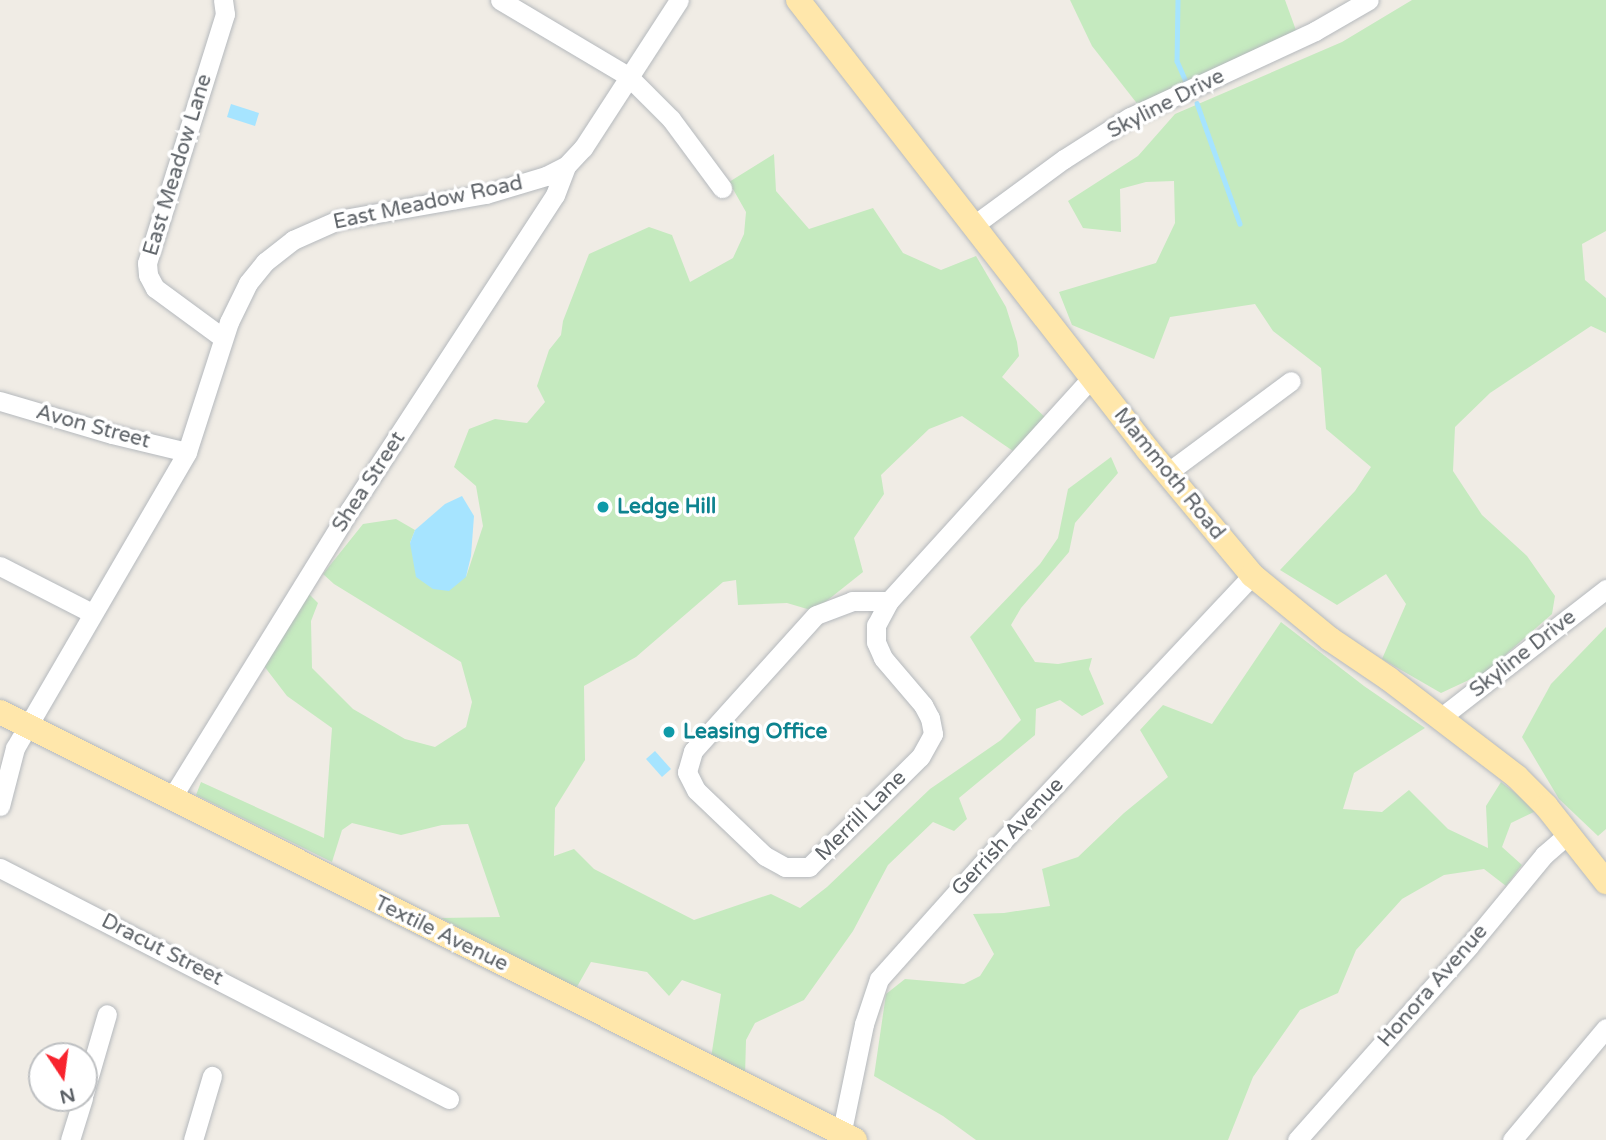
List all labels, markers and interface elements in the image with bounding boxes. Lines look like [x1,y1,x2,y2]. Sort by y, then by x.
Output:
street label: Skyline Drive [1103,64,1229,144]
street label: East Meadow Lane [138,71,218,259]
street label: East Meadow Road [331,171,525,235]
street label: Avon Street [33,400,153,454]
street label: Mammoth Road [1108,403,1230,545]
street label: Shea Street [327,427,411,537]
place label: Ledge Hill [617,494,716,520]
marker: Ledge Hill [595,499,611,515]
street label: Skyline Drive [1465,605,1581,703]
place label: Leasing Office [683,719,827,745]
marker: Leasing Office [661,724,677,740]
street label: Merrill Lane [810,765,912,867]
street label: Gerrish Avenue [947,773,1069,901]
street label: Textile Avenue [370,891,512,977]
street label: Dracut Street [97,909,227,991]
street label: Honora Avenue [1373,919,1493,1053]
north arrow [28,1042,98,1112]
text: N [57,1083,77,1108]

